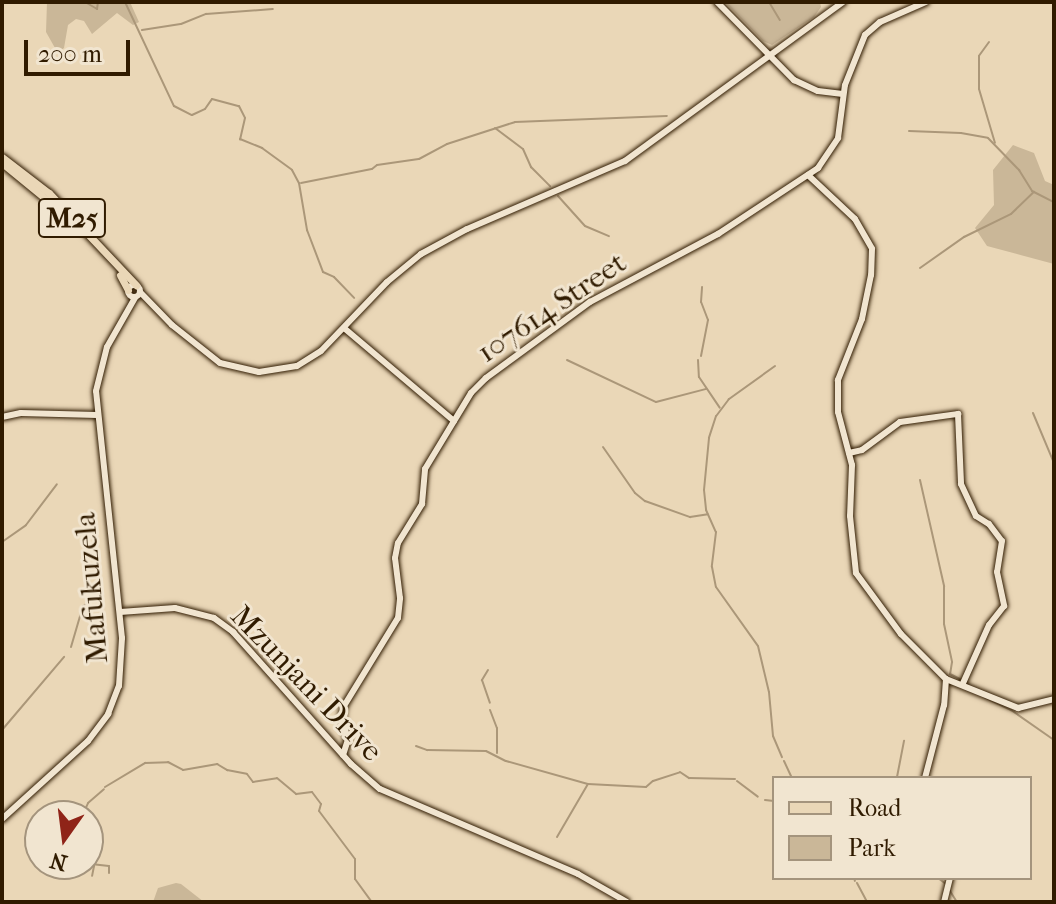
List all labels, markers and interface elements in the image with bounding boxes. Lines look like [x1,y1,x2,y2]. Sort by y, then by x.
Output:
scale bar [28,24,134,74]
text: 200 m [38,40,102,68]
road number: M25 [36,194,108,242]
street label: 107614 Street [471,245,633,371]
street label: Mafukuzela [67,511,117,665]
street label: Mzunjani Drive [223,599,389,769]
legend [772,776,1032,880]
text: Road [848,794,901,822]
north arrow [24,800,104,880]
text: Park [848,834,896,862]
text: N [47,847,70,876]

